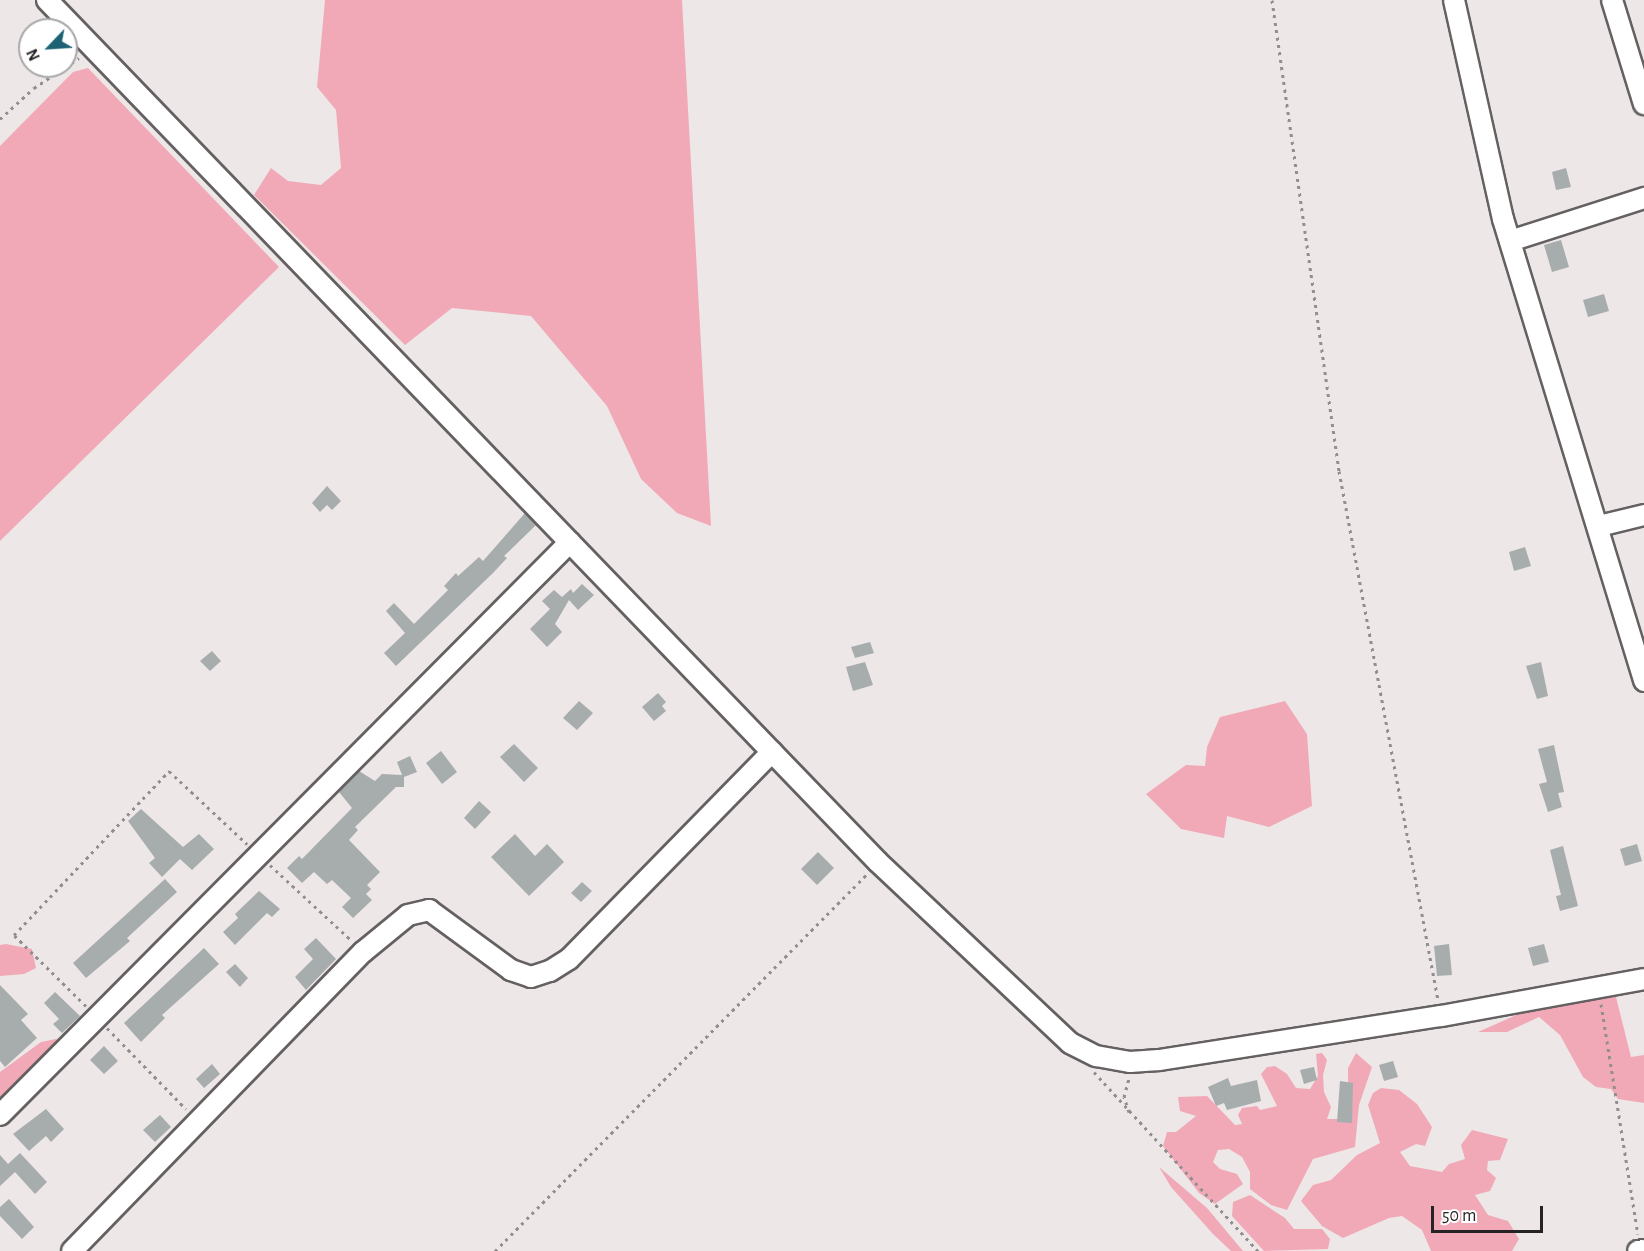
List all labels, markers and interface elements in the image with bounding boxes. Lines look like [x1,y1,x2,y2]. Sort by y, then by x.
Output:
north arrow [18,18,78,78]
text: N [24,46,43,63]
scale bar [1434,1194,1546,1232]
text: 50 m [1442,1207,1476,1225]

